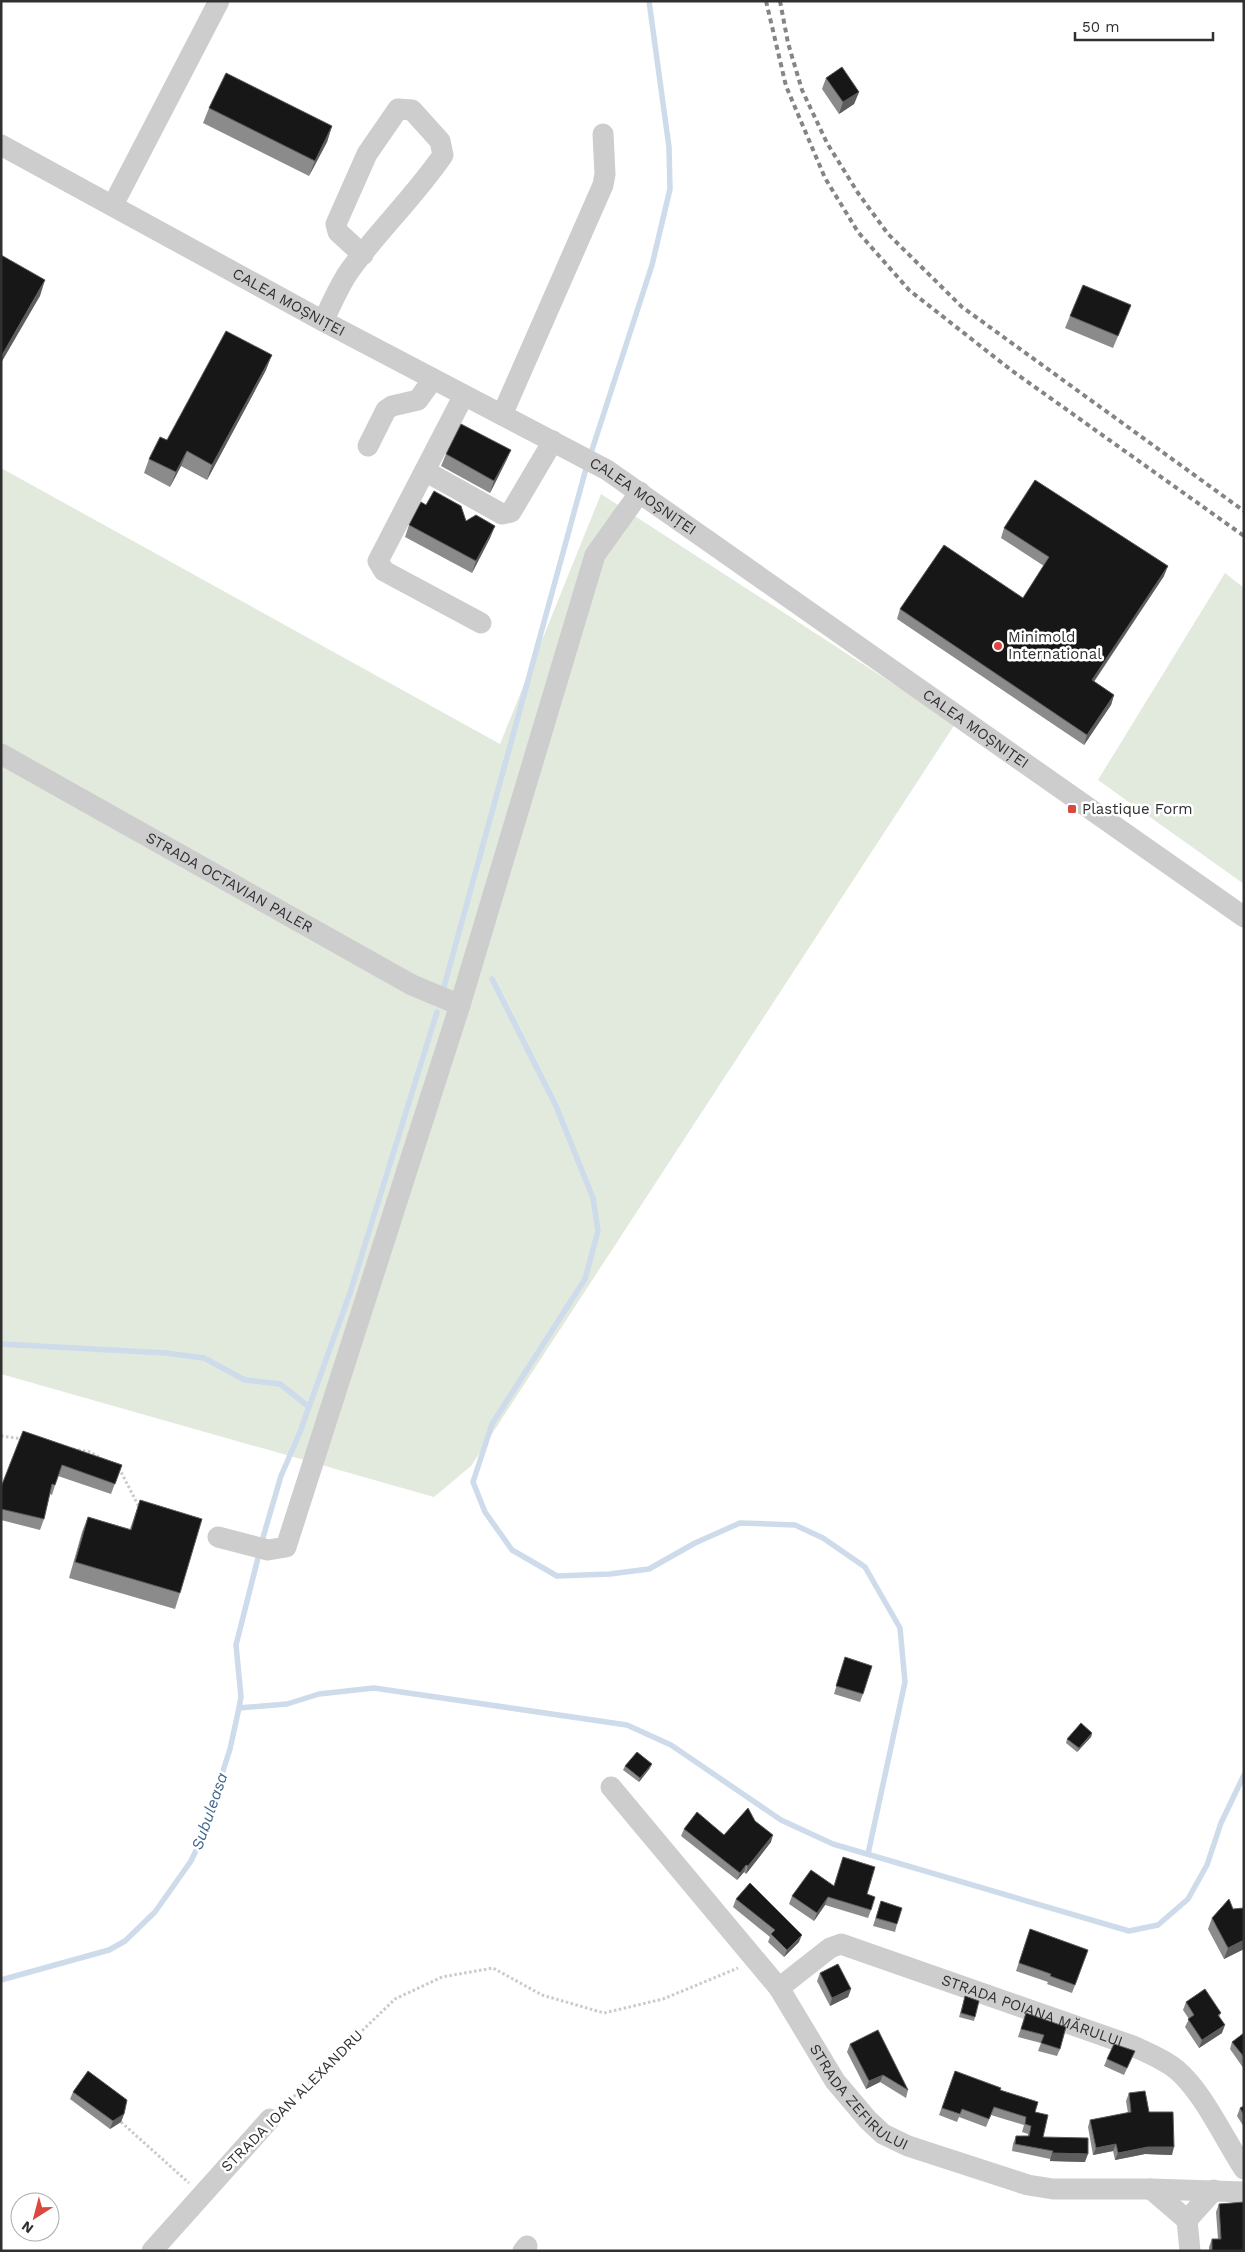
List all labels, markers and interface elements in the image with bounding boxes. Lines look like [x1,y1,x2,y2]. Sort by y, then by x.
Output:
scale bar [1075,10,1212,42]
text: 50 m [1082,18,1119,36]
street label: CALEA MOȘNIȚEI [229,264,348,340]
street label: CALEA MOȘNIȚEI [587,453,700,539]
place label: Minimold International [1008,628,1102,663]
marker: Minimold International [992,640,1004,652]
street label: CALEA MOȘNIȚEI [919,685,1032,772]
place label: Plastique Form [1082,800,1193,818]
marker: Plastique Form [1066,803,1078,815]
street label: STRADA OCTAVIAN PALER [143,828,316,936]
water label: Subuleasa [187,1770,232,1852]
street label: STRADA POIANA MĂRULUI [939,1971,1125,2051]
street label: STRADA IOAN ALEXANDRU [217,2026,367,2176]
street label: STRADA ZEFIRULUI [806,2041,911,2154]
north arrow [10,2192,60,2242]
text: N [18,2218,36,2237]

